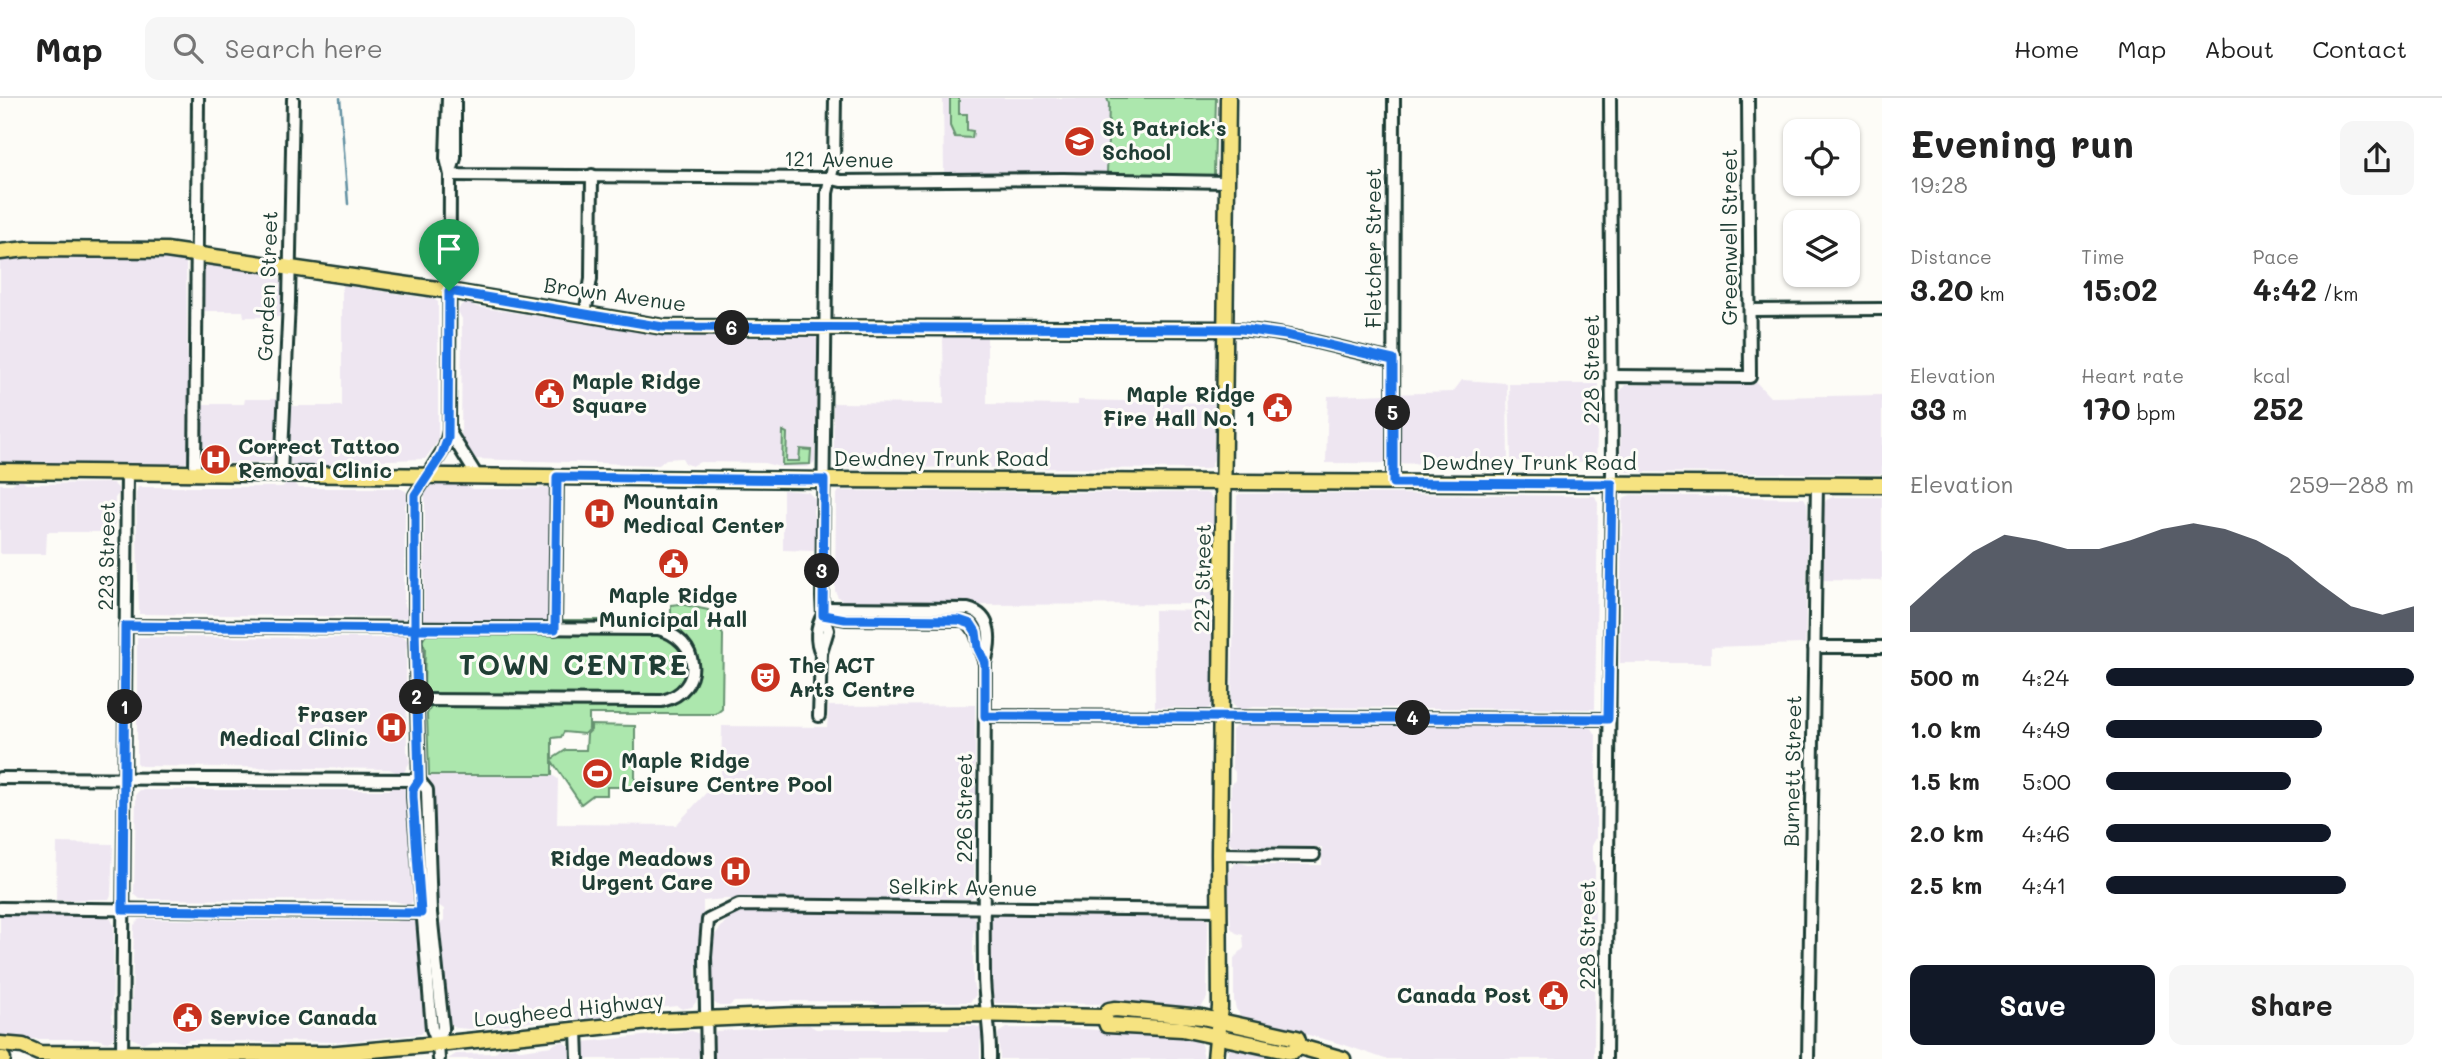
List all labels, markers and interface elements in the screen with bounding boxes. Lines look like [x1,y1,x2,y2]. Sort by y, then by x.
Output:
search box [145,17,635,80]
text: Map [35,27,103,70]
icon: search [169,29,207,67]
text: Search here [225,31,383,65]
text: Home [2014,33,2079,64]
text: Map [2117,33,2166,64]
text: About [2204,33,2274,64]
text: Contact [2312,33,2407,64]
place label: St Patrick's School [1102,114,1227,165]
text: Evening run [1910,118,2134,168]
map controls [1783,119,1860,287]
button: locate [1783,119,1860,196]
button: share [2340,121,2414,195]
school or university icon: St Patrick's School [1062,124,1096,158]
street label: 121 Avenue [784,144,894,173]
street label: Greenwell Street [1715,148,1742,326]
street label: Fletcher Street [1359,168,1386,328]
text: 19:28 [1910,169,1968,199]
street label: Garden Street [250,210,283,362]
button: layers [1783,210,1860,287]
pin [419,219,479,291]
icon: arrive [430,230,468,268]
text: Distance [1910,244,1992,269]
text: Time [2081,244,2125,269]
text: Pace [2253,244,2299,269]
text: 3.20 [1910,269,1973,309]
text: 15:02 [2081,269,2158,309]
text: 4:42 [2253,269,2317,309]
street label: Brown Avenue [542,270,688,317]
text: km [1973,281,2005,306]
text: /km [2317,281,2358,306]
pin: 6 [714,310,750,345]
street label: 228 Street [1577,314,1604,424]
text: 6 [726,315,737,340]
text: Elevation [1910,363,1995,388]
text: Heart rate [2081,363,2184,388]
text: kcal [2253,363,2291,388]
place label: Maple Ridge Square [572,367,701,418]
public building icon: Maple Ridge Square [532,377,566,411]
place label: Maple Ridge Fire Hall No. 1 [1103,380,1255,431]
text: 33 [1910,388,1946,428]
text: 170 [2081,388,2131,428]
text: 252 [2253,388,2304,428]
public building icon: Maple Ridge Fire Hall No. 1 [1261,390,1295,424]
pin: 5 [1376,396,1410,430]
text: 5 [1387,400,1398,425]
text: m [1946,400,1967,425]
text: bpm [2131,400,2176,425]
place label: Correct Tattoo Removal Clinic [238,432,400,483]
hospital icon: Correct Tattoo Removal Clinic [198,442,232,476]
street label: Dewdney Trunk Road [834,444,1048,471]
street label: Dewdney Trunk Road [1422,448,1636,475]
text: Elevation [1910,469,2013,499]
text: 259–288 m [2289,469,2414,499]
place label: Mountain Medical Center [623,487,785,538]
hospital icon: Mountain Medical Center [583,497,617,531]
street label: 223 Street [91,501,120,611]
street label: 227 Street [1187,523,1216,633]
public building icon: Maple Ridge Municipal Hall [656,547,690,581]
pin: 3 [804,554,840,588]
text: 3 [816,558,827,583]
place label: Maple Ridge Municipal Hall [599,581,747,632]
district label: TOWN CENTRE [459,646,689,682]
place label: The ACT Arts Centre [789,651,915,702]
theatre icon: The ACT Arts Centre [749,661,783,695]
text: 500 m [1910,662,1980,692]
text: 4:24 [2022,662,2069,692]
pin: 2 [400,680,434,714]
text: 2 [411,684,422,709]
pin: 1 [108,690,142,724]
text: 1 [120,694,129,719]
street label: Burnett Street [1777,695,1806,847]
place label: Fraser Medical Clinic [219,700,368,751]
pin: 4 [1396,700,1430,736]
text: 4 [1406,705,1419,730]
hospital icon: Fraser Medical Clinic [374,710,408,744]
text: 1.0 km [1910,714,1981,744]
text: 4:49 [2022,714,2070,744]
place label: Maple Ridge Leisure Centre Pool [621,746,832,797]
street label: 226 Street [950,753,977,863]
sports icon: Maple Ridge Leisure Centre Pool [581,756,615,790]
text: 1.5 km [1910,766,1980,796]
text: 5:00 [2022,766,2071,796]
text: 2.0 km [1910,818,1984,848]
text: 4:46 [2022,818,2070,848]
place label: Ridge Meadows Urgent Care [550,844,713,895]
hospital icon: Ridge Meadows Urgent Care [719,854,753,888]
text: 2.5 km [1910,870,1982,900]
text: 4:41 [2022,870,2066,900]
street label: Selkirk Avenue [888,872,1038,901]
street label: 228 Street [1573,880,1600,990]
button: Save [1910,965,2155,1045]
button: Share [2169,965,2414,1045]
public building icon: Canada Post [1537,979,1571,1013]
place label: Canada Post [1397,981,1531,1008]
street label: Lougheed Highway [473,985,665,1032]
public building icon: Service Canada [170,1001,204,1035]
place label: Service Canada [210,1003,377,1030]

